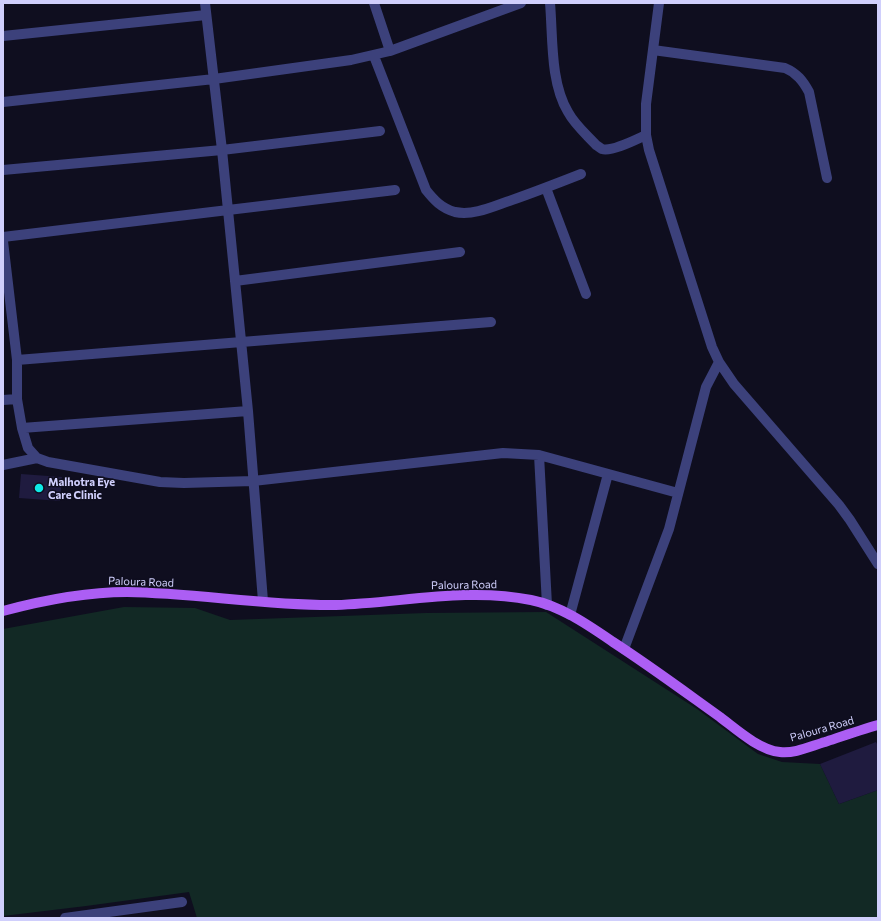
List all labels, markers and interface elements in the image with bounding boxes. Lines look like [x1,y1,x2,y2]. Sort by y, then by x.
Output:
place label: Malhotra Eye Care Clinic [48,475,115,501]
marker: Malhotra Eye Care Clinic [33,482,45,494]
street label: Paloura Road [108,574,174,590]
street label: Paloura Road [431,578,497,592]
street label: Paloura Road [788,714,856,744]

